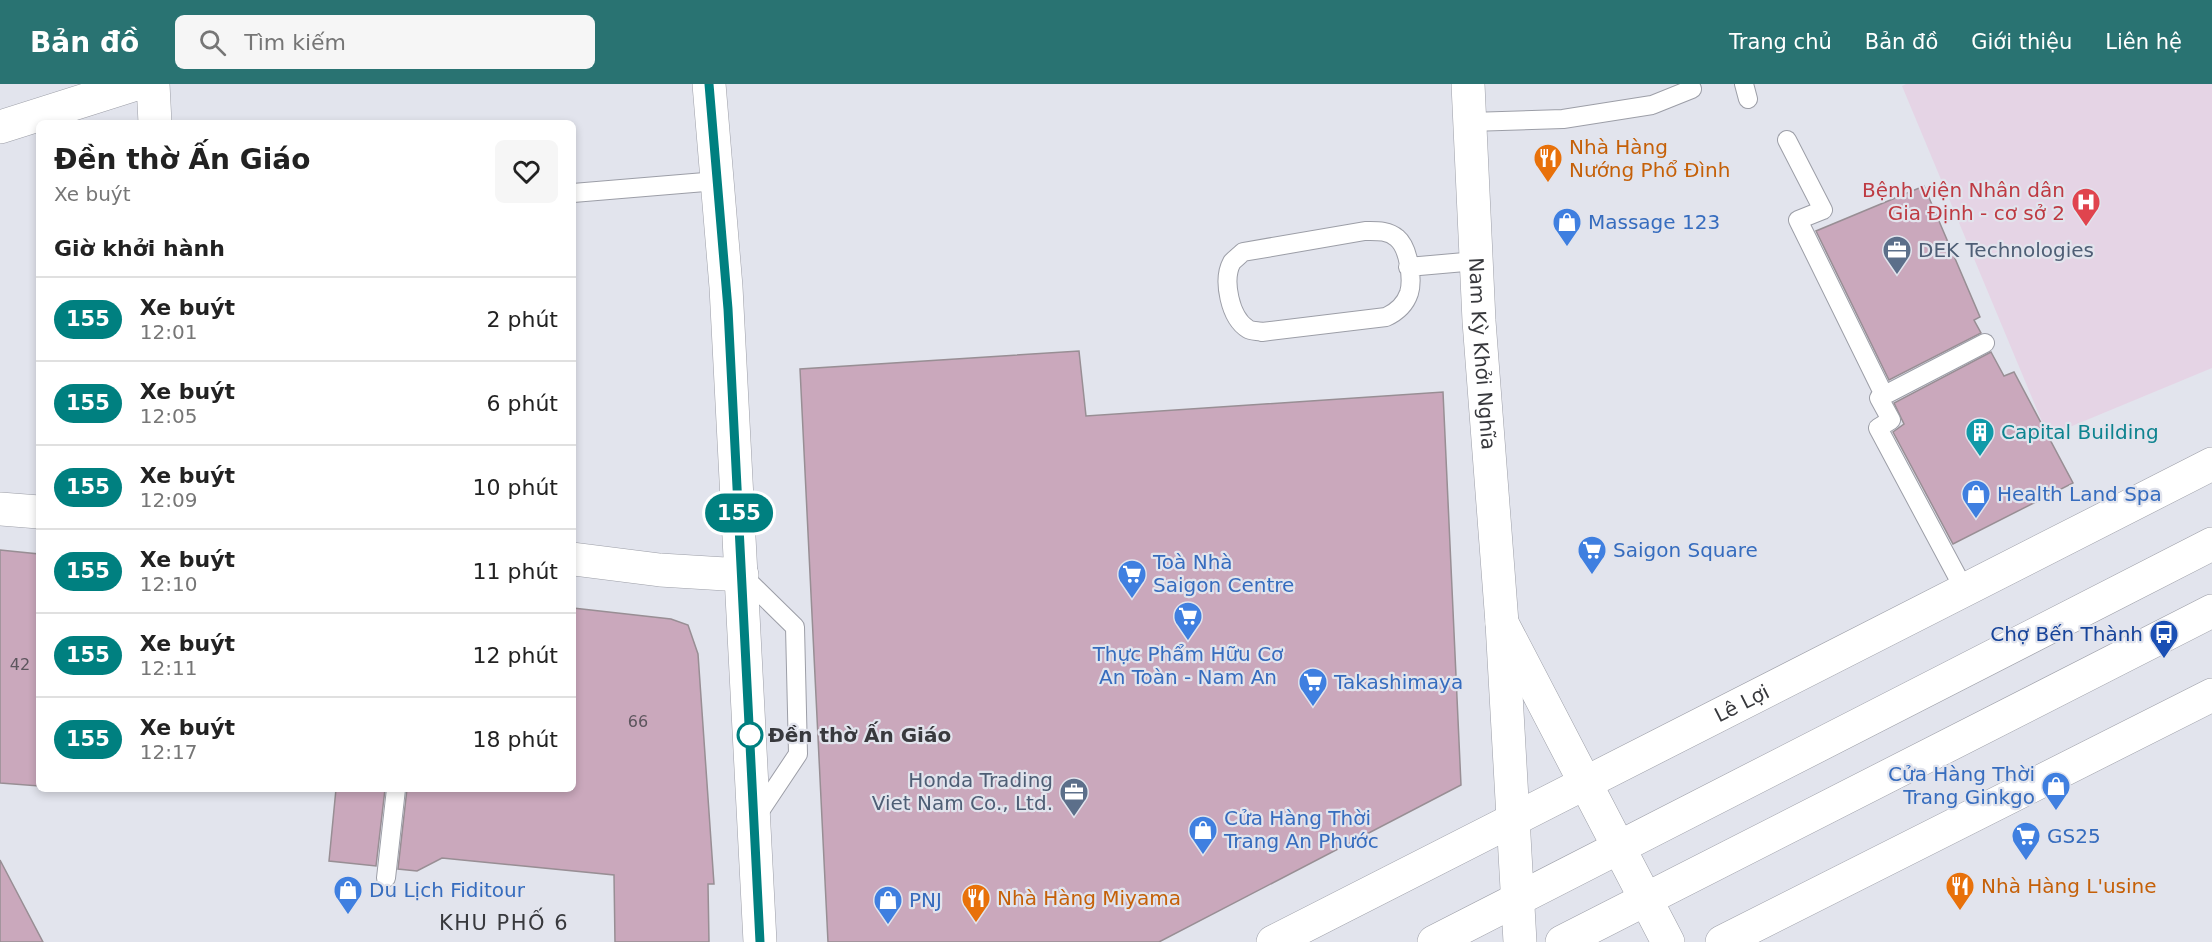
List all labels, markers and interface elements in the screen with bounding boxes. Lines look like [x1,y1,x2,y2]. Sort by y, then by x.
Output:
search box [175,15,595,69]
text: Bản đồ [30,26,139,59]
icon: search [196,26,229,59]
text: Tìm kiếm [244,30,346,55]
text: Trang chủ [1729,30,1832,54]
text: Bản đồ [1865,30,1938,54]
text: Giới thiệu [1971,30,2072,54]
text: Liên hệ [2105,30,2182,54]
place label: Nhà Hàng Nướng Phổ Đình [1569,135,1730,182]
button: heart [495,140,558,203]
restaurant icon: Nhà Hàng Nướng Phổ Đình [1532,142,1564,184]
text: Đền thờ Ấn Giáo [54,143,311,176]
place label: Bệnh viện Nhân dân Gia Định - cơ sở 2 [1862,178,2065,225]
text: Xe buýt [54,182,131,206]
hospital icon: Bệnh viện Nhân dân Gia Định - cơ sở 2 [2070,186,2102,228]
shop icon: Massage 123 [1551,206,1583,248]
place label: Massage 123 [1588,210,1720,234]
office icon: DEK Technologies [1881,234,1913,276]
text: Giờ khởi hành [54,236,225,261]
place label: DEK Technologies [1918,238,2094,262]
street label: Nam Kỳ Khởi Nghĩa [1464,257,1501,451]
text: Xe buýt [140,295,235,320]
text: 155 [66,307,110,331]
text: 2 phút [487,307,558,332]
text: 12:01 [140,320,197,344]
text: Xe buýt [140,379,235,404]
text: 155 [66,391,110,415]
text: 6 phút [487,391,558,416]
text: 12:05 [140,404,197,428]
building icon: Capital Building [1964,416,1996,458]
place label: Capital Building [2001,420,2159,444]
text: Xe buýt [140,463,235,488]
text: 155 [66,475,110,499]
text: 10 phút [473,475,558,500]
shop icon: Health Land Spa [1960,478,1992,520]
place label: Health Land Spa [1997,482,2162,506]
text: 12:09 [140,488,197,512]
line badge: 155 [704,494,774,532]
text: 155 [717,501,761,525]
supermarket icon: Saigon Square [1576,534,1608,576]
place label: Saigon Square [1613,538,1758,562]
text: Xe buýt [140,547,235,572]
place label: Toà Nhà Saigon Centre [1152,550,1294,597]
supermarket icon: Toà Nhà Saigon Centre [1116,558,1148,600]
text: 155 [66,559,110,583]
text: 11 phút [473,559,558,584]
text: 12:10 [140,572,197,596]
supermarket icon: Thực Phẩm Hữu Cơ An Toàn - Nam An [1172,600,1204,642]
bus stop icon: Chợ Bến Thành [2148,618,2180,660]
place label: Chợ Bến Thành [1990,622,2143,646]
text: Xe buýt [140,631,235,656]
place label: Thực Phẩm Hữu Cơ An Toàn - Nam An [1092,642,1284,689]
text: 155 [66,643,110,667]
text: 12 phút [473,643,558,668]
house number: 42 [10,655,30,674]
text: 12:11 [140,656,197,680]
supermarket icon: Takashimaya [1297,666,1329,708]
place label: Takashimaya [1333,670,1463,694]
street label: Lê Lợi [1710,679,1773,727]
house number: 66 [628,712,648,731]
text: Xe buýt [140,715,235,740]
place label: Đền thờ Ấn Giáo [768,721,951,747]
marker: Đền thờ Ấn Giáo [737,722,763,748]
text: 155 [66,727,110,751]
text: 18 phút [473,727,558,752]
text: 12:17 [140,740,197,764]
place label: Cửa Hàng Thời Trang Ginkgo [1888,762,2035,809]
place label: Honda Trading Viet Nam Co., Ltd. [872,768,1053,815]
shop icon: Cửa Hàng Thời Trang Ginkgo [2040,770,2072,812]
office icon: Honda Trading Viet Nam Co., Ltd. [1058,776,1090,818]
place label: Cửa Hàng Thời Trang An Phước [1223,806,1379,853]
shop icon: Cửa Hàng Thời Trang An Phước [1187,814,1219,856]
supermarket icon: GS25 [2010,820,2042,862]
place label: GS25 [2047,824,2101,848]
restaurant icon: Nhà Hàng L'usine [1944,870,1976,912]
shop icon: Du Lịch Fiditour [332,874,364,916]
place label: Nhà Hàng L'usine [1981,874,2157,898]
place label: Du Lịch Fiditour [369,878,526,902]
restaurant icon: Nhà Hàng Miyama [960,882,992,924]
shop icon: PNJ [872,884,904,926]
place label: Nhà Hàng Miyama [997,886,1181,910]
place label: PNJ [909,888,942,912]
district label: KHU PHỐ 6 [439,907,569,935]

